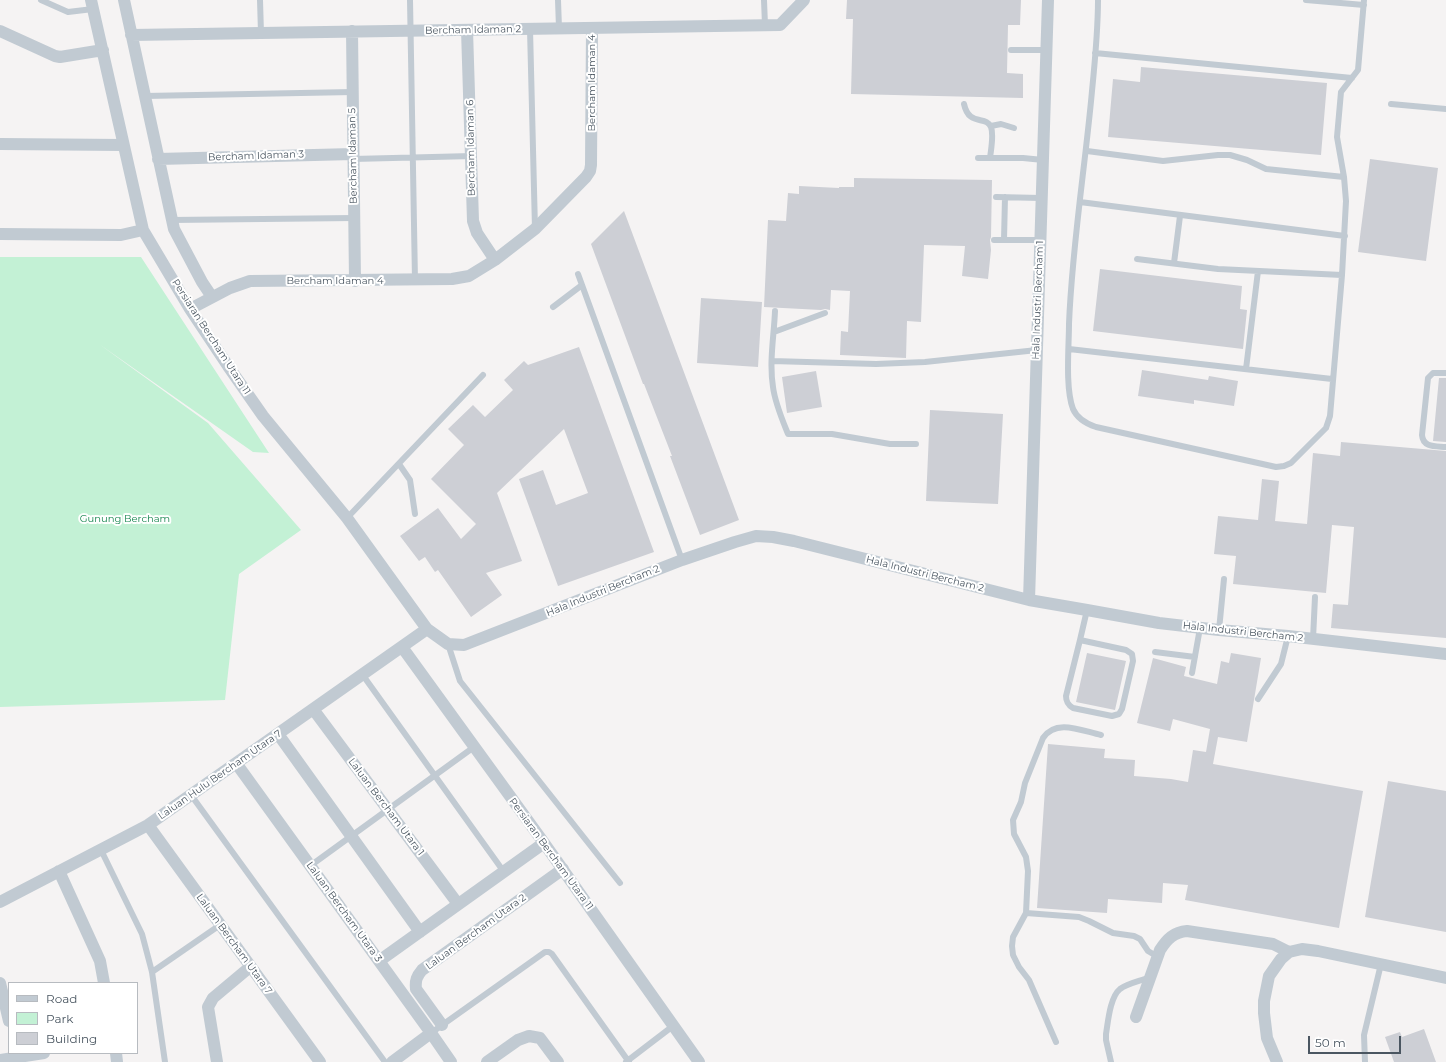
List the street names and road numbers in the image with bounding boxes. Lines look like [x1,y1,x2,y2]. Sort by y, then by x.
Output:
street label: Bercham Idaman 2 [425,23,521,37]
street label: Bercham Idaman 4 [586,34,598,132]
street label: Bercham Idaman 6 [464,100,478,196]
street label: Bercham Idaman 5 [346,108,360,204]
street label: Bercham Idaman 3 [208,148,304,164]
street label: Hala Industri Bercham 1 [1030,240,1046,360]
street label: Bercham Idaman 4 [286,275,384,287]
street label: Persiaran Bercham Utara 11 [169,277,253,397]
street label: Hala Industri Bercham 2 [865,554,985,594]
street label: Hala Industri Bercham 2 [545,563,661,619]
street label: Hala Industri Bercham 2 [1182,620,1304,644]
street label: Laluan Hulu Bercham Utara 7 [156,728,284,822]
street label: Laluan Bercham Utara 1 [345,756,427,858]
street label: Persiaran Bercham Utara 11 [506,796,596,912]
street label: Laluan Bercham Utara 3 [304,860,384,964]
street label: Laluan Bercham Utara 7 [194,891,274,997]
street label: Laluan Bercham Utara 2 [424,892,528,972]

